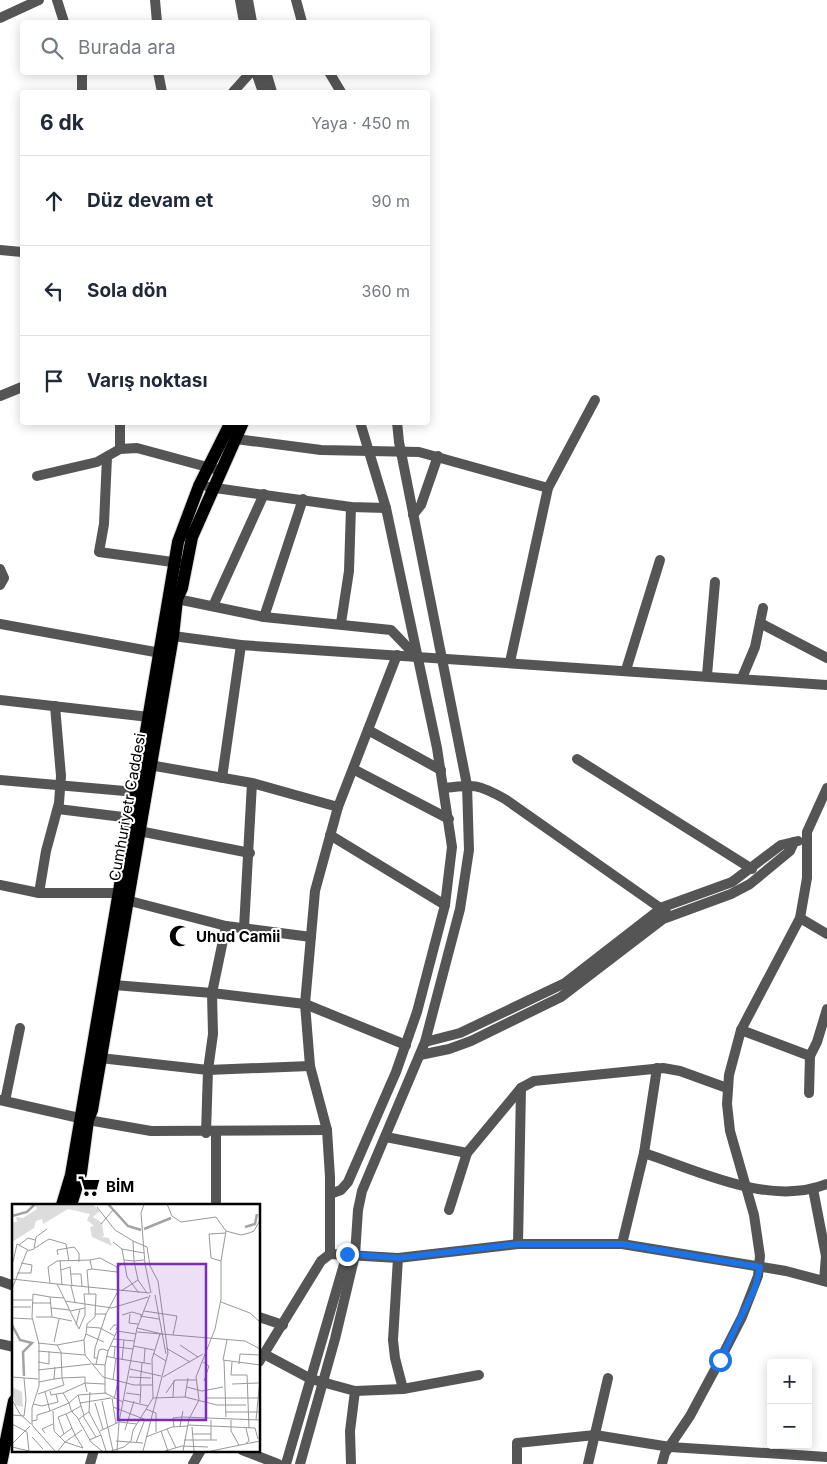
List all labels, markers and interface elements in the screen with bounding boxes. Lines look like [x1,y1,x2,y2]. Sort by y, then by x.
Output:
search box [20,20,430,75]
icon: search [38,34,66,62]
text: Burada ara [78,36,176,59]
text: 6 dk [40,110,84,135]
text: Yaya · 450 m [311,113,410,133]
icon: ahead [40,187,68,215]
text: Düz devam et [87,189,213,212]
text: 90 m [371,191,410,211]
icon: left [40,277,68,305]
text: Sola dön [87,279,167,302]
text: 360 m [362,281,410,301]
icon: arrive [40,367,68,395]
text: Varış noktası [87,369,208,392]
street label: Cumhuriyetr Caddesi [105,732,149,882]
mosque icon: Uhud Camii [167,923,193,949]
place label: Uhud Camii [196,927,280,946]
supermarket icon: BİM [76,1173,102,1199]
place label: BİM [106,1177,134,1196]
inset map [12,1204,260,1452]
route end [336,1243,359,1266]
route start [709,1349,732,1372]
map controls [767,1359,812,1449]
button: + [767,1359,812,1404]
button: − [767,1404,812,1449]

